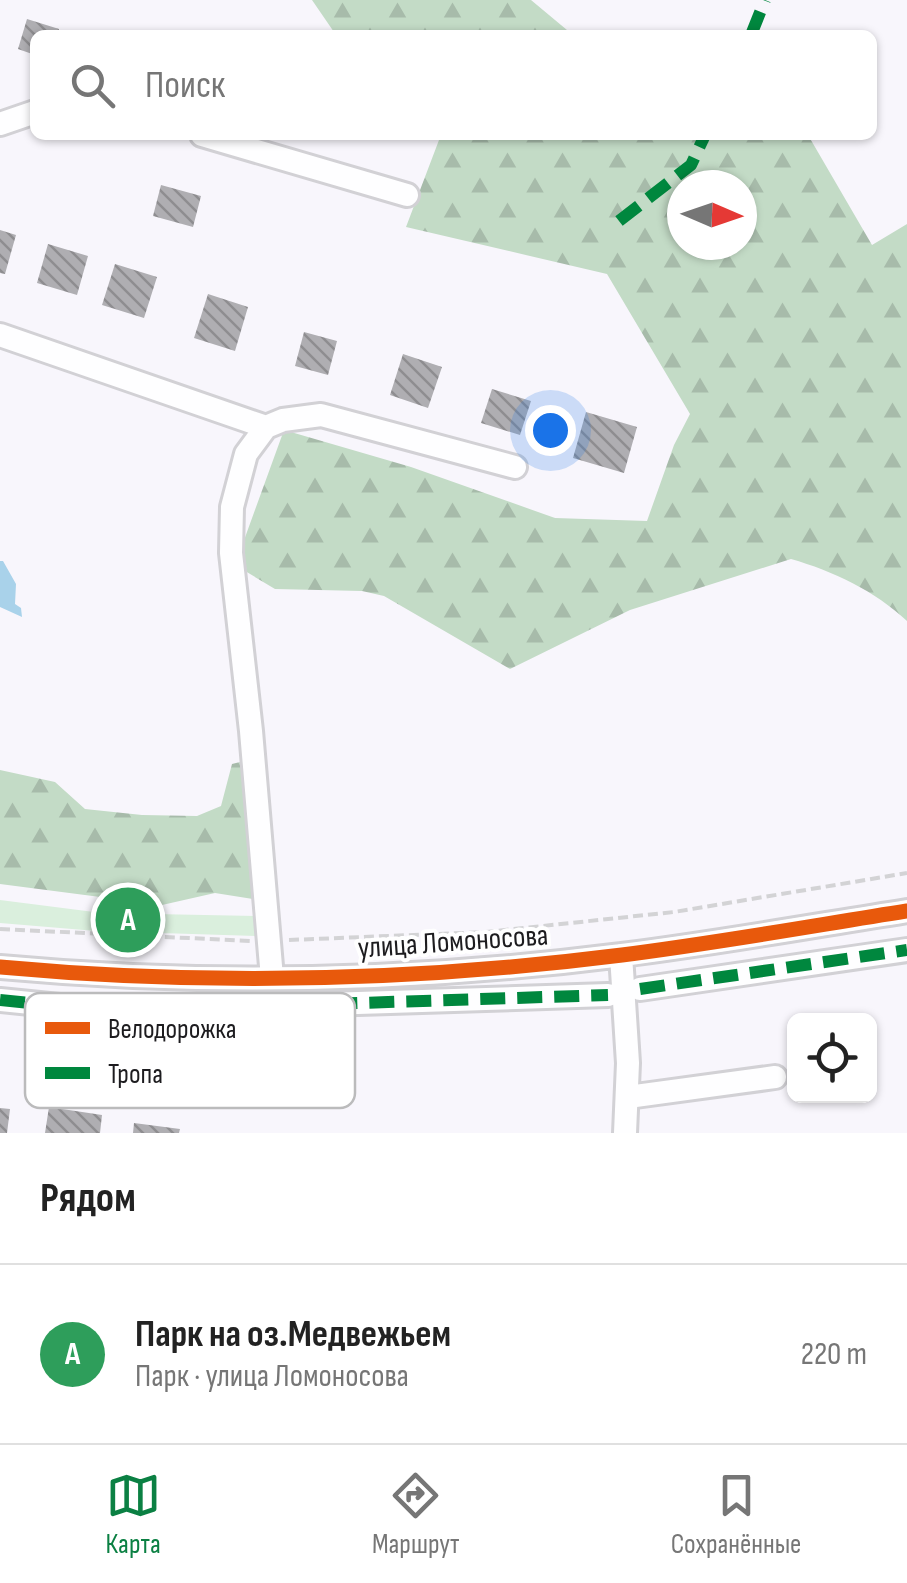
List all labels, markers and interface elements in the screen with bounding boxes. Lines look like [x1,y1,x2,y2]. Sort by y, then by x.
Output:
search box [30,30,877,140]
icon: search [65,58,120,113]
text: Поиск [145,63,225,108]
north arrow [667,170,757,260]
your location [525,405,576,456]
pin: A [96,882,160,958]
street label: улица Ломоносова [357,917,549,967]
legend [25,993,355,1108]
text: Велодорожка [108,1013,237,1046]
map controls [787,1013,877,1103]
button: locate [787,1013,877,1103]
text: Тропа [108,1058,163,1091]
text: Рядом [40,1173,136,1224]
text: Парк на оз.Медвежьем [135,1312,451,1357]
text: A [65,1335,80,1374]
text: 220 m [801,1335,867,1374]
text: Парк · улица Ломоносова [135,1357,409,1396]
tab: Карта [106,1468,161,1561]
tab: Маршрут [372,1468,460,1561]
tab: Сохранённые [671,1468,801,1561]

